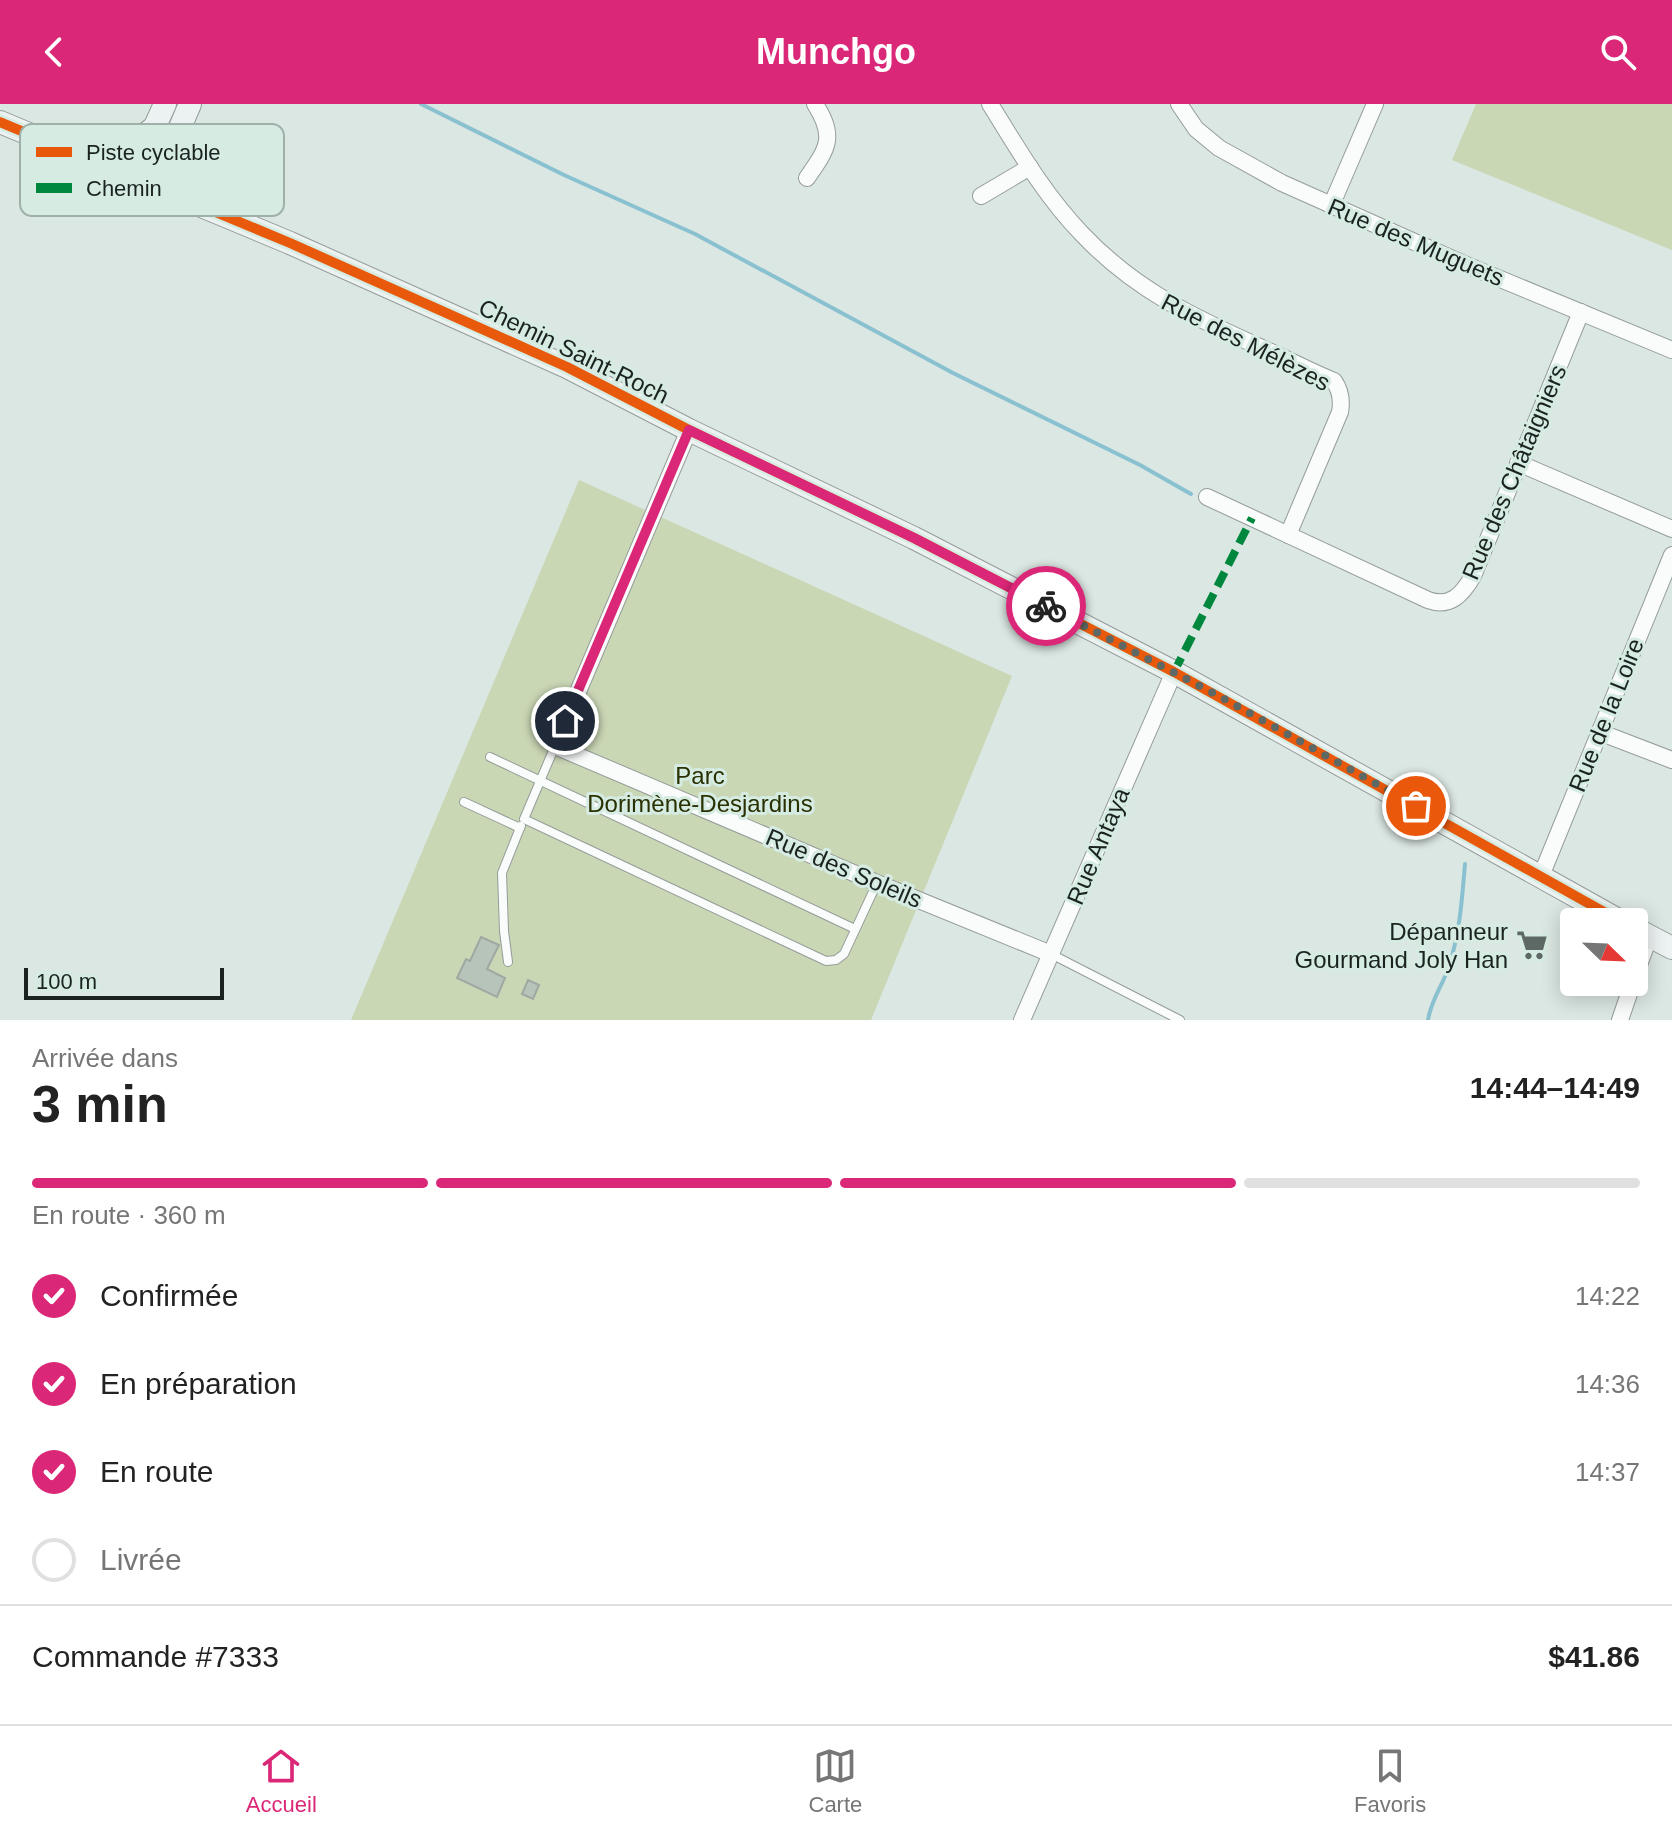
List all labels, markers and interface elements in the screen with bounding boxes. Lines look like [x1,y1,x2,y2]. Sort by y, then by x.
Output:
icon: back [32,30,76,74]
icon: search [1596,30,1640,74]
text: Munchgo [756,31,916,72]
legend [20,124,284,216]
text: Piste cyclable [86,140,221,165]
text: Chemin [86,176,162,201]
street label: Rue des Muguets [1324,193,1508,291]
street label: Rue des Mélèzes [1157,288,1335,396]
street label: Chemin Saint-Roch [475,293,673,409]
street label: Rue des Châtaigniers [1456,360,1572,584]
courier [1006,566,1086,646]
icon: bike [1024,584,1068,628]
street label: Rue de la Loire [1563,634,1649,796]
pin [531,687,599,755]
icon: home [543,699,587,743]
park label: Parc Dorimène-Desjardins [587,762,813,817]
pin [1382,772,1450,840]
street label: Rue Antaya [1061,783,1135,908]
icon: bag [1394,784,1438,828]
street label: Rue des Soleils [762,823,926,913]
north arrow [1560,908,1648,996]
map controls [1560,908,1648,996]
place label: Dépanneur Gourmand Joly Han [1295,918,1508,973]
supermarket icon: Dépanneur Gourmand Joly Han [1515,928,1549,962]
scale bar [24,964,224,1000]
text: 100 m [36,969,97,994]
text: Arrivée dans [32,1043,178,1073]
text: 14:44–14:49 [1470,1071,1640,1104]
text: 3 min [32,1075,168,1133]
text: En route · 360 m [32,1200,226,1230]
icon: check [32,1274,76,1318]
text: Confirmée [100,1279,238,1312]
text: 14:22 [1575,1281,1640,1311]
icon: check [32,1362,76,1406]
text: En préparation [100,1367,297,1400]
text: 14:36 [1575,1369,1640,1399]
icon: check [32,1450,76,1494]
text: En route [100,1455,213,1488]
text: 14:37 [1575,1457,1640,1487]
text: Livrée [100,1543,182,1576]
text: Commande #7333 [32,1640,279,1673]
text: $41.86 [1548,1640,1640,1673]
tab: Accueil [246,1744,317,1818]
tab: Carte [809,1744,862,1818]
tab: Favoris [1354,1744,1426,1818]

